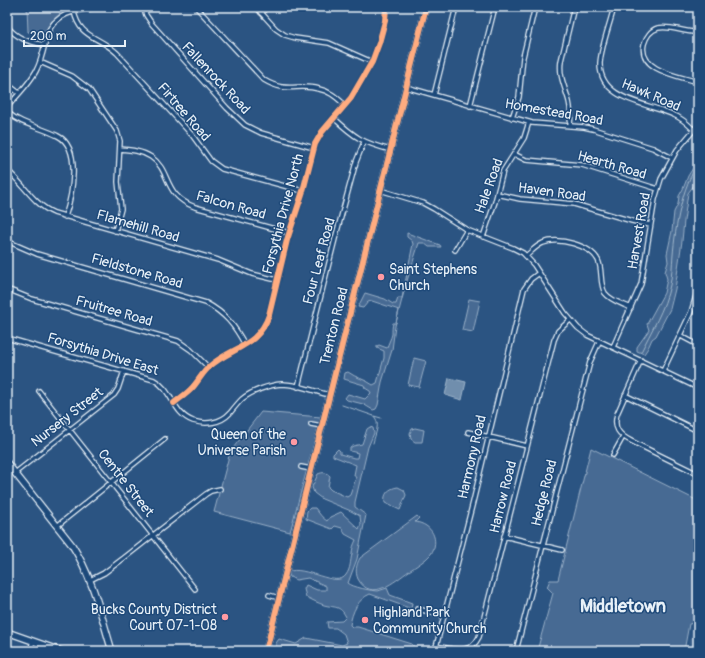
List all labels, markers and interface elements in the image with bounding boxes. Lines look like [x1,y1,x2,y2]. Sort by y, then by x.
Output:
scale bar [24,22,125,48]
text: 200 m [30,29,67,44]
street label: Fallenrock Road [178,38,254,118]
street label: Hawk Road [619,75,683,115]
street label: Firtree Road [154,79,214,145]
street label: Homestead Road [504,95,605,129]
street label: Hearth Road [576,147,649,183]
street label: Forsythia Drive North [259,152,307,276]
street label: Hale Road [471,156,507,216]
street label: Haven Road [517,179,587,205]
street label: Falcon Road [194,187,268,223]
street label: Harvest Road [624,191,654,271]
street label: Flamehill Road [95,206,182,246]
street label: Four Leaf Road [299,216,339,306]
street label: Fieldstone Road [89,250,185,292]
place label: Saint Stephens Church [389,261,478,294]
marker: Saint Stephens Church [376,272,386,282]
street label: Trenton Road [316,285,352,367]
street label: Fruitree Road [74,292,155,330]
street label: Forsythia Drive East [45,329,161,379]
street label: Nursery Street [28,383,107,450]
street label: Harmony Road [454,413,490,501]
place label: Queen of the Universe Parish [198,426,286,459]
marker: Queen of the Universe Parish [289,437,299,447]
street label: Centre Street [94,446,158,521]
street label: Hedge Road [528,458,560,528]
street label: Harrow Road [486,459,520,535]
district label: Middletown [580,595,666,618]
place label: Bucks County District Court 07-1-08 [91,601,217,634]
place label: Highland Park Community Church [373,604,487,637]
marker: Bucks County District Court 07-1-08 [220,612,230,622]
marker: Highland Park Community Church [360,615,370,625]

